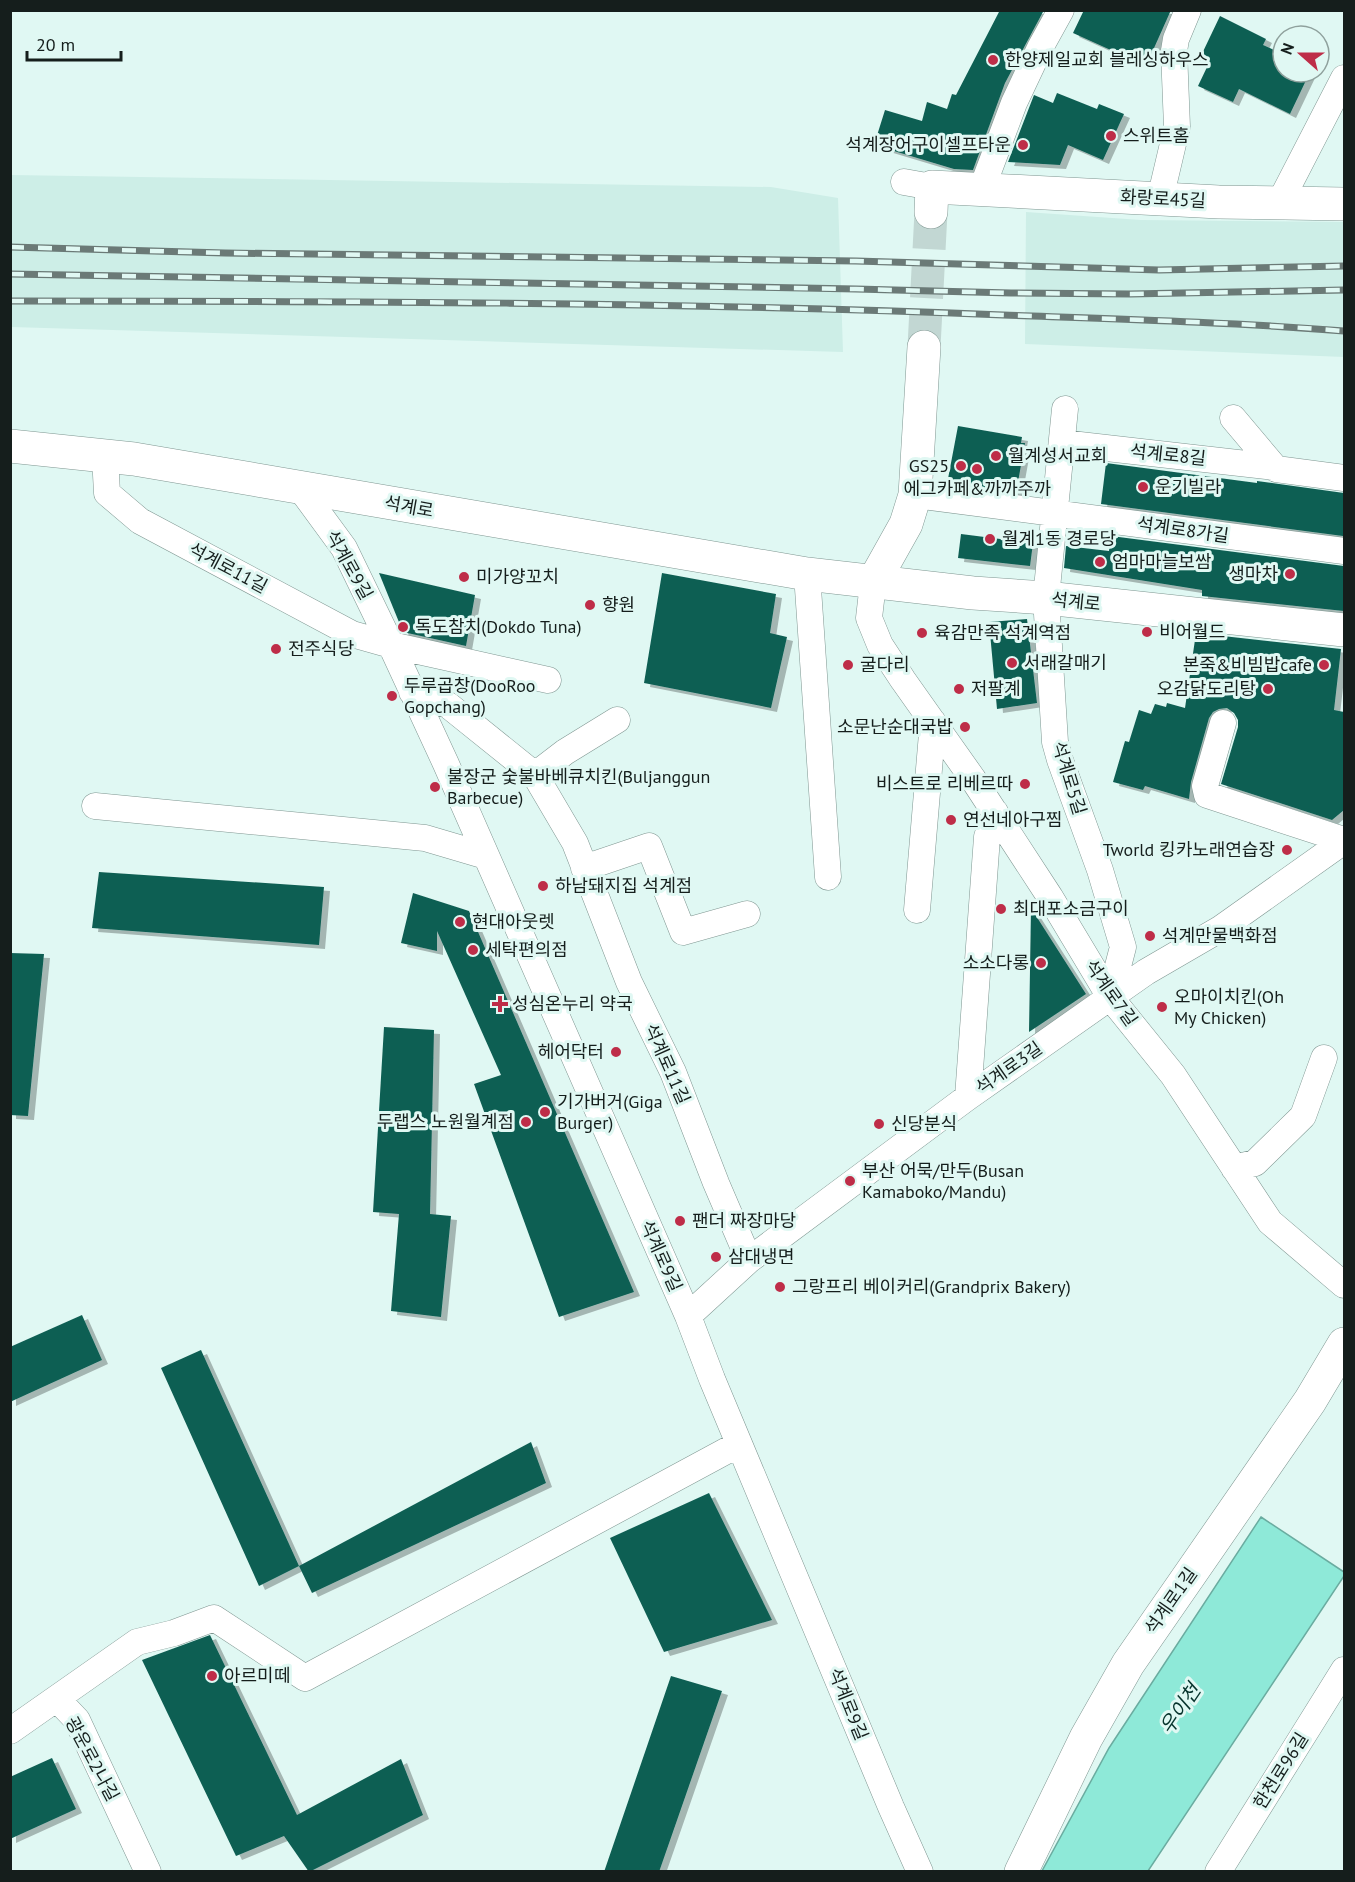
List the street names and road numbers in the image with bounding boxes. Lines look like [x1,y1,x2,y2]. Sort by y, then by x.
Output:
street label: 화랑로45길 [1120,185,1207,212]
street label: 석계로8길 [1129,439,1207,470]
street label: 석계로 [383,491,436,522]
street label: 석계로8가길 [1136,512,1231,547]
street label: 석계로9길 [321,526,378,604]
street label: 석계로11길 [185,537,272,598]
street label: 석계로 [1050,587,1102,616]
street label: 석계로5길 [1047,738,1092,818]
street label: 석계로7길 [1080,955,1143,1030]
street label: 석계로11길 [639,1020,695,1108]
street label: 석계로3길 [971,1036,1046,1099]
street label: 석계로9길 [635,1216,687,1295]
street label: 석계로1길 [1139,1563,1202,1638]
street label: 석계로9길 [824,1664,873,1743]
street label: 광운로2나길 [61,1712,124,1805]
street label: 한천로96길 [1248,1728,1313,1813]

